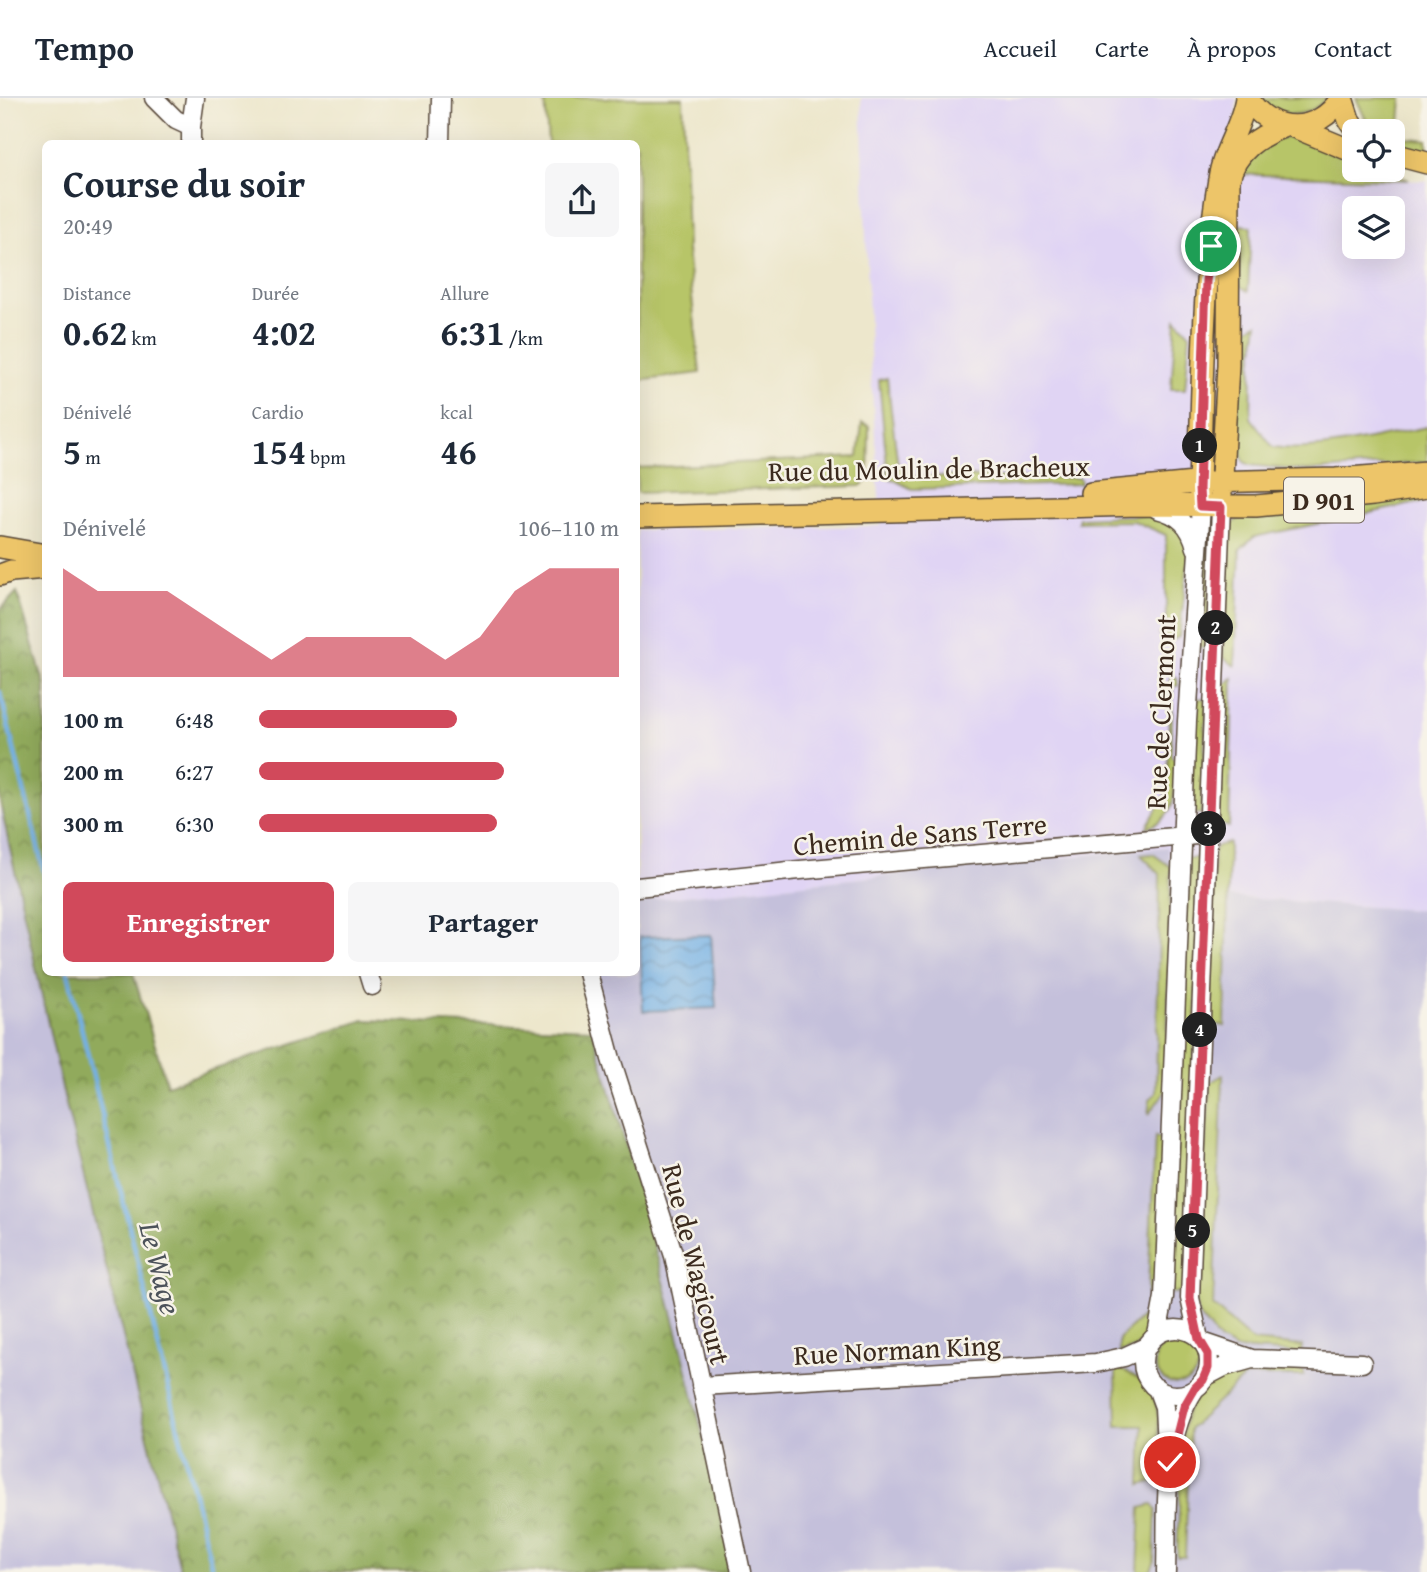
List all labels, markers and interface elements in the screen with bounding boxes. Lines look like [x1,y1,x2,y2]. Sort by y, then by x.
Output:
text: Tempo [35,24,134,72]
text: Accueil [983,31,1057,66]
text: Carte [1095,31,1149,66]
text: À propos [1187,31,1276,66]
text: Contact [1314,31,1392,66]
map controls [1342,119,1405,259]
button: locate [1342,119,1405,182]
text: Course du soir [63,155,305,211]
button: share [545,163,619,237]
button: layers [1342,196,1405,259]
text: 20:49 [63,209,113,242]
pin [1181,216,1241,276]
icon: arrive [1192,227,1230,265]
text: Distance [63,279,131,307]
text: Durée [252,279,299,307]
text: Allure [440,279,489,307]
text: 0.62 [63,307,127,358]
text: 4:02 [252,307,316,358]
text: 6:31 [440,307,505,358]
text: km [127,324,157,352]
text: /km [505,324,543,352]
text: Dénivelé [63,398,132,426]
text: Cardio [252,398,304,426]
text: kcal [440,398,473,426]
text: 5 [63,426,81,477]
text: 154 [252,426,306,477]
text: 46 [440,426,477,477]
pin: 1 [1182,428,1218,464]
text: 1 [1195,431,1204,459]
text: m [81,443,101,471]
text: bpm [306,443,346,471]
street label: Rue du Moulin de Bracheux [768,445,1091,491]
road number: D 901 [1284,478,1364,522]
text: Dénivelé [63,511,146,544]
text: 106–110 m [518,511,619,544]
pin: 2 [1198,610,1234,646]
street label: Rue de Clermont [1134,613,1186,811]
text: 2 [1211,613,1220,641]
text: 100 m [63,703,124,736]
text: 6:48 [175,703,214,736]
text: 200 m [63,755,124,788]
text: 6:27 [175,755,214,788]
street label: Chemin de Sans Terre [791,802,1049,866]
text: 300 m [63,807,124,840]
text: 6:30 [175,807,214,840]
pin: 3 [1192,812,1226,846]
text: 3 [1204,814,1213,842]
button: Enregistrer [63,882,334,962]
button: Partager [348,882,619,962]
pin: 4 [1182,1012,1218,1048]
text: 4 [1195,1015,1204,1043]
street label: Rue de Wagicourt [652,1159,742,1369]
pin: 5 [1176,1214,1210,1248]
water label: Le Wage [128,1216,194,1319]
text: 5 [1188,1216,1197,1244]
street label: Rue Norman King [793,1323,1001,1375]
pin [1140,1432,1200,1492]
icon: check [1151,1443,1189,1481]

